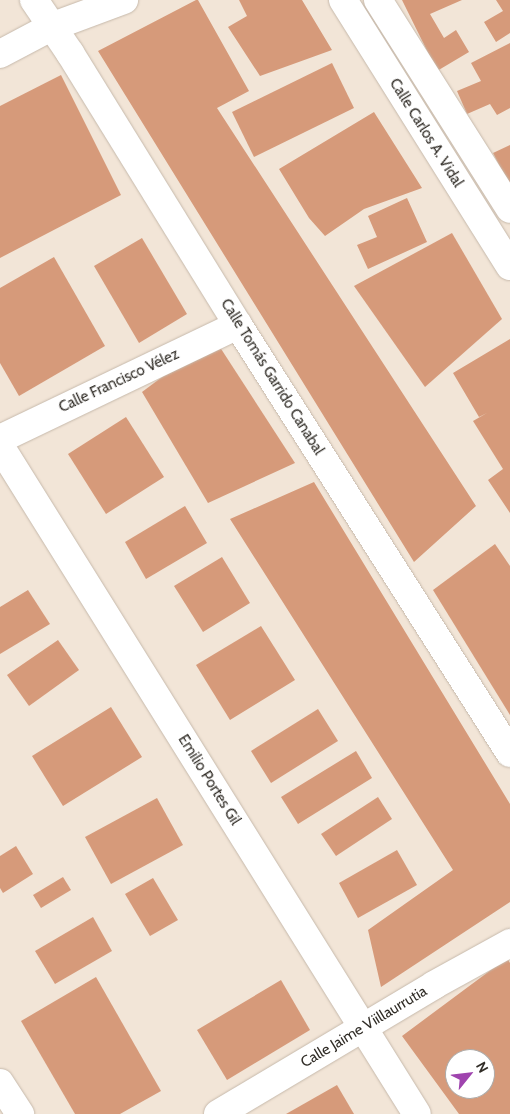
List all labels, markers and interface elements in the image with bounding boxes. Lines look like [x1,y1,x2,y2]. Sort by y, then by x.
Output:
street label: Calle Carlos A. Vidal [385,75,467,191]
street label: Calle Tomás Garrido Canabal [217,296,327,458]
street label: Calle Francisco Vélez [56,345,182,417]
street label: Emilio Portes Gil [174,731,244,829]
street label: Calle Jaime Viillaurrutia [298,982,430,1072]
north arrow [445,1049,495,1099]
text: N [472,1059,493,1076]

